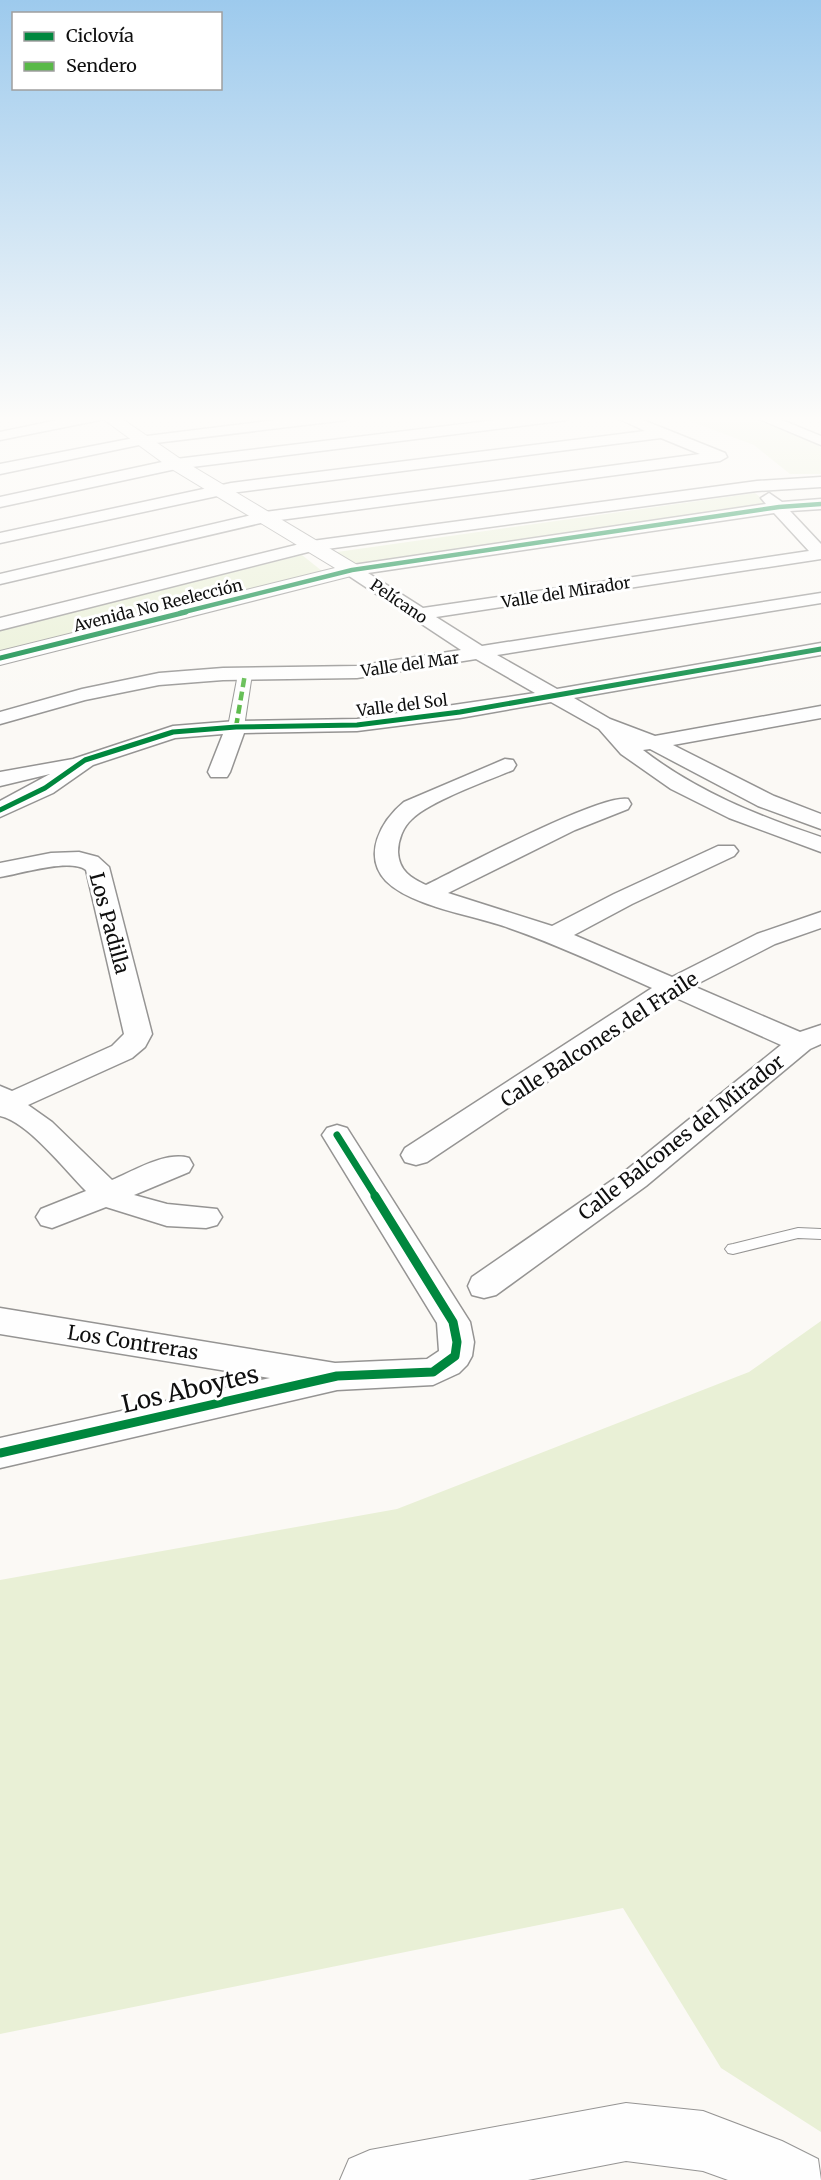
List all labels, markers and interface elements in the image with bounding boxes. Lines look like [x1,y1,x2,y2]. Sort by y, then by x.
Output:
legend [12,12,222,90]
text: Ciclovía [66,24,134,47]
text: Sendero [66,54,137,77]
street label: Valle del Mirador [499,572,632,612]
street label: Avenida No Reelección [71,574,245,636]
street label: Pelícano [366,575,432,627]
street label: Valle del Mar [359,647,460,681]
street label: Valle del Sol [354,690,449,721]
street label: Los Padilla [84,870,136,977]
street label: Calle Balcones del Fraile [496,966,702,1112]
street label: Calle Balcones del Mirador [573,1049,789,1225]
street label: Los Contreras [66,1319,200,1365]
street label: Los Aboytes [118,1358,262,1420]

